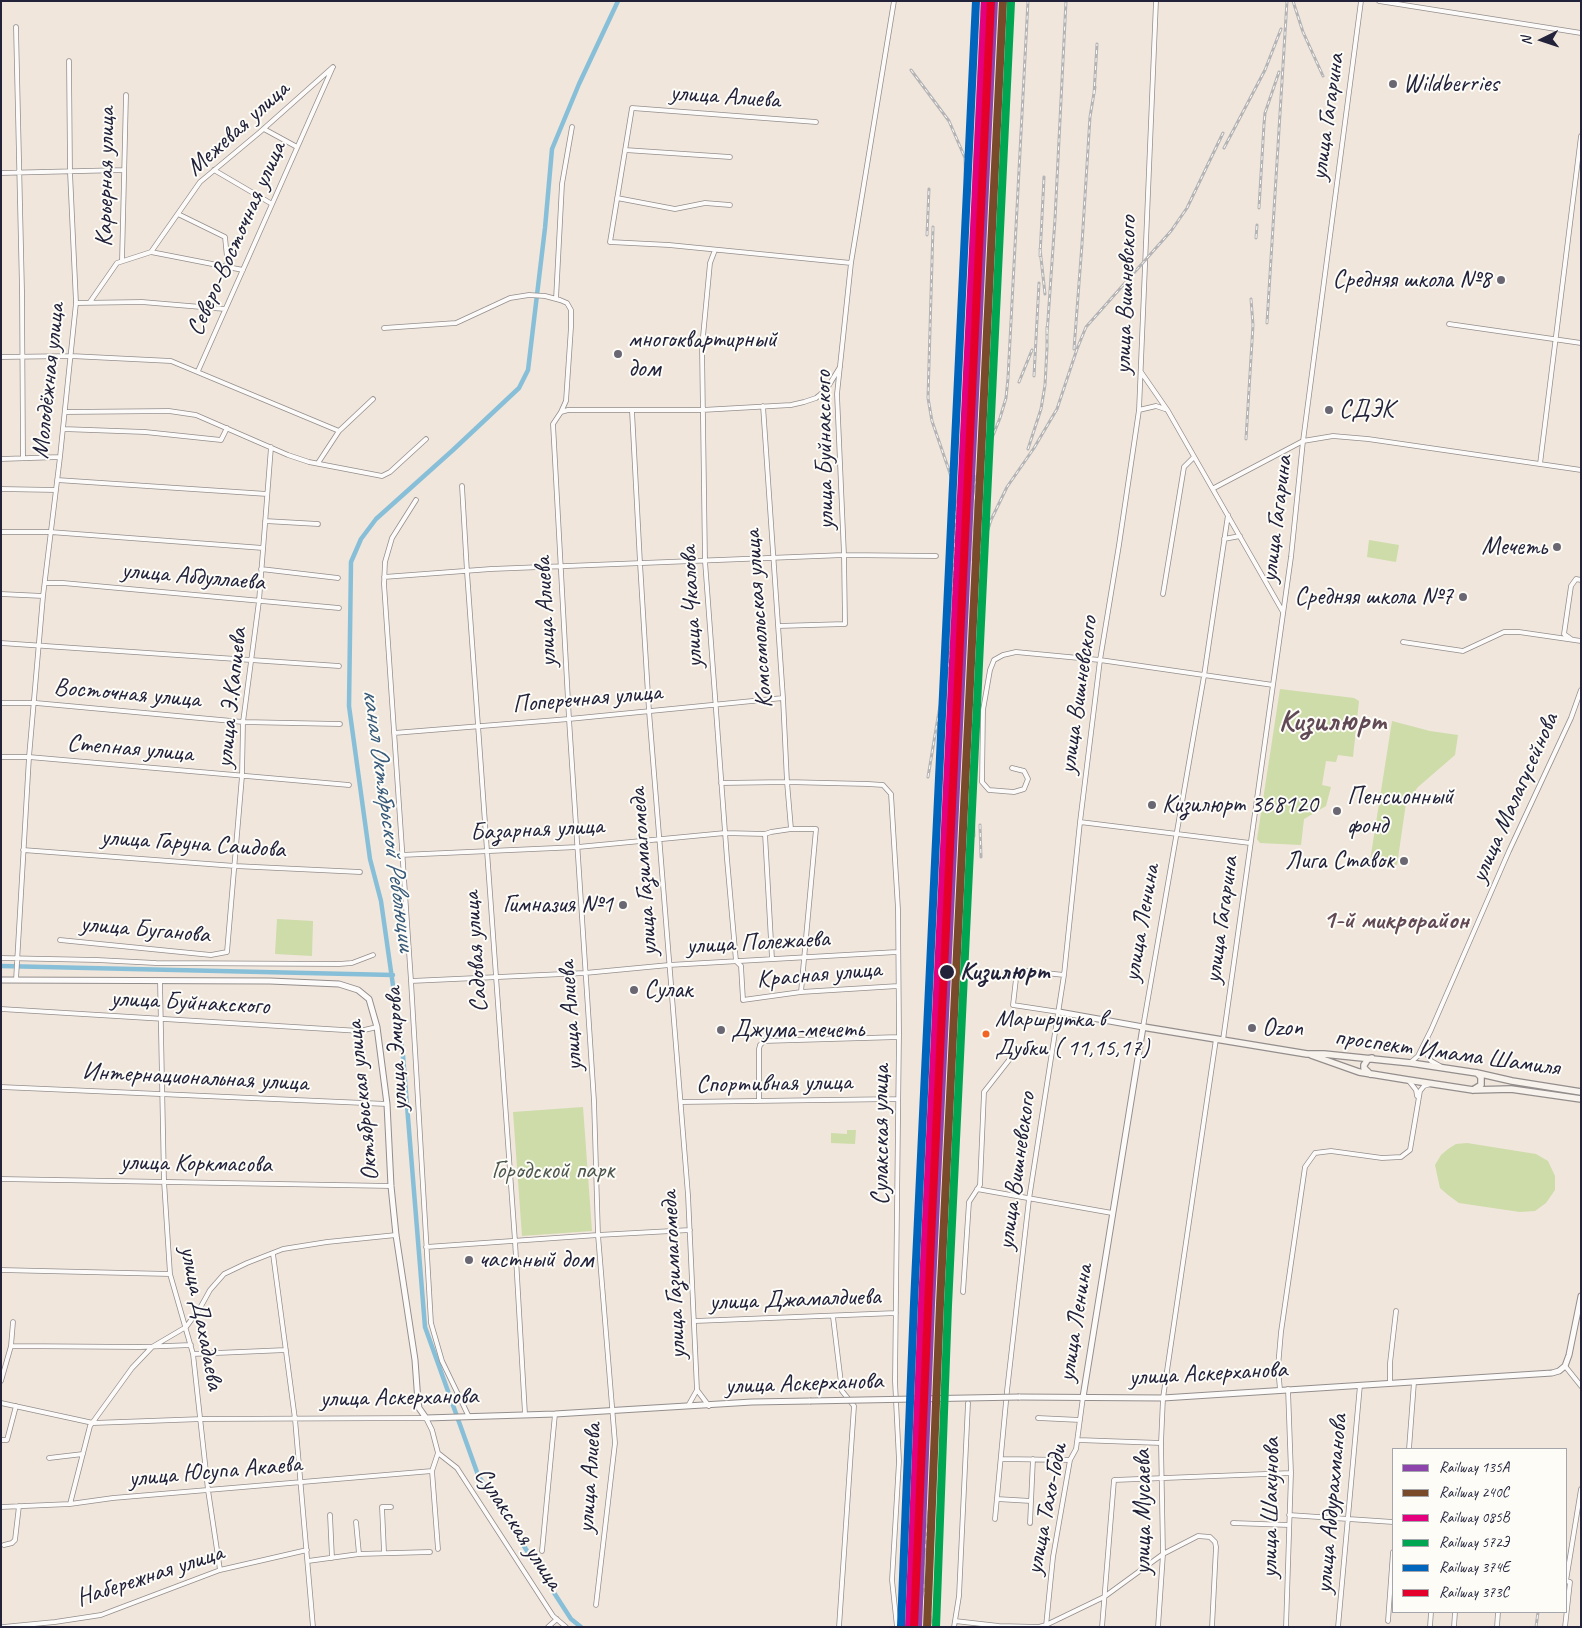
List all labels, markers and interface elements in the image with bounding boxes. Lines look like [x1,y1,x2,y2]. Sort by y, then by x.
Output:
north arrow [1517,15,1567,65]
text: N [1518,36,1535,46]
street label: улица Гагарина [1304,52,1352,182]
place label: Wildberries [1403,69,1499,99]
street label: Межевая улица [180,75,296,183]
street label: улица Алиева [669,78,781,116]
marker: Wildberries [1387,78,1399,90]
street label: Карьерная улица [90,107,122,247]
street label: Северо-Восточная улица [181,137,293,341]
street label: улица Вишневского [1108,215,1144,375]
place label: Средняя школа №8 [1333,265,1491,295]
marker: Средняя школа №8 [1495,274,1507,286]
street label: Молодёжная улица [26,302,72,460]
place label: многоквартирный дом [628,325,777,384]
marker: многоквартирный дом [612,348,624,360]
street label: улица Буйнакского [809,370,841,530]
place label: СДЭК [1339,395,1394,425]
marker: СДЭК [1323,404,1335,416]
street label: улица Гагарина [1254,454,1300,584]
street label: Комсомольская улица [738,529,780,709]
place label: Мечеть [1482,532,1547,562]
marker: Мечеть [1551,541,1563,553]
street label: улица Чкалова [674,545,710,669]
street label: улица Абдуллаева [120,556,266,598]
street label: улица Алиева [528,556,564,668]
place label: Средняя школа №7 [1295,582,1453,612]
marker: Средняя школа №7 [1457,591,1469,603]
street label: улица Вишневского [1053,614,1105,776]
street label: улица Э.Капиева [210,627,254,769]
street label: Восточная улица [53,673,201,715]
street label: Поперечная улица [511,678,663,720]
water label: канал Октябрьской Революции [354,687,422,953]
district label: Кизилюрт [1279,704,1385,740]
street label: улица Малагусейнова [1464,709,1566,887]
street label: Степная улица [66,729,194,769]
place label: Пенсионный фонд [1347,782,1453,841]
street label: улица Газимагомеда [623,787,665,957]
place label: Кизилюрт 368120 [1162,790,1318,820]
marker: Кизилюрт 368120 [1146,799,1158,811]
marker: Пенсионный фонд [1331,805,1343,817]
street label: Базарная улица [469,812,605,848]
street label: улица Гаруна Саидова [100,823,286,865]
place label: Лига Ставок [1285,846,1394,876]
street label: улица Гагарина [1198,855,1246,985]
marker: Лига Ставок [1398,855,1410,867]
street label: улица Ленина [1117,862,1167,984]
street label: Садовая улица [457,890,495,1014]
place label: Гимназия №1 [503,890,613,920]
marker: Гимназия №1 [617,899,629,911]
district label: 1-й микрорайон [1323,905,1469,937]
street label: улица Буганова [79,909,211,951]
street label: улица Полежаева [686,924,830,962]
street label: Красная улица [755,955,883,995]
place label: Кизилюрт [960,957,1049,987]
street label: улица Алиева [552,960,590,1072]
marker: Кизилюрт [938,963,956,981]
place label: Сулак [644,975,692,1005]
street label: улица Буйнакского [110,984,270,1022]
marker: Сулак [628,984,640,996]
street label: улица Эмирова [379,986,415,1112]
place label: Маршрутка в Дубки ( 11,15,17) [995,1006,1149,1062]
place label: Ozon [1262,1013,1303,1043]
place label: Джума-мечеть [731,1015,864,1045]
street label: Октябрьская улица [340,1020,386,1182]
marker: Ozon [1246,1022,1258,1034]
street label: проспект Имама Шамиля [1333,1022,1561,1084]
marker: Джума-мечеть [715,1024,727,1036]
marker: Маршрутка в Дубки ( 11,15,17) [981,1029,991,1039]
street label: Интернациональная улица [81,1057,309,1099]
street label: Сулакская улица [866,1065,896,1205]
street label: Спортивная улица [696,1068,852,1100]
street label: улица Вишневского [991,1090,1043,1252]
street label: улица Коркмасова [120,1148,272,1180]
park label: Городской парк [492,1156,614,1186]
street label: улица Газимагомеда [655,1190,693,1360]
street label: улица Дахадаева [172,1244,230,1392]
place label: частный дом [479,1245,593,1275]
marker: частный дом [463,1254,475,1266]
street label: улица Ленина [1052,1262,1100,1384]
street label: улица Джамалдиева [709,1282,881,1318]
street label: улица Аскерханова [1128,1355,1288,1393]
street label: улица Аскерханова [724,1366,884,1402]
street label: улица Аскерханова [320,1382,478,1414]
street label: улица Абдурахманова [1309,1413,1355,1595]
street label: улица Алиева [571,1422,609,1534]
street label: улица Шакунова [1255,1438,1287,1578]
street label: улица Тахо-Годи [1020,1441,1074,1577]
legend [1392,1448,1567,1613]
street label: улица Мусаева [1128,1449,1158,1575]
street label: улица Юсупа Акаева [127,1450,303,1494]
text: Railway 135А [1439,1458,1509,1477]
street label: Сулакская улица [467,1462,569,1596]
text: Railway 240С [1439,1483,1509,1502]
text: Railway 085В [1439,1508,1509,1527]
text: Railway 572Э [1439,1533,1509,1552]
street label: Набережная улица [73,1538,227,1614]
text: Railway 374Е [1439,1558,1510,1577]
text: Railway 373C [1439,1583,1509,1602]

